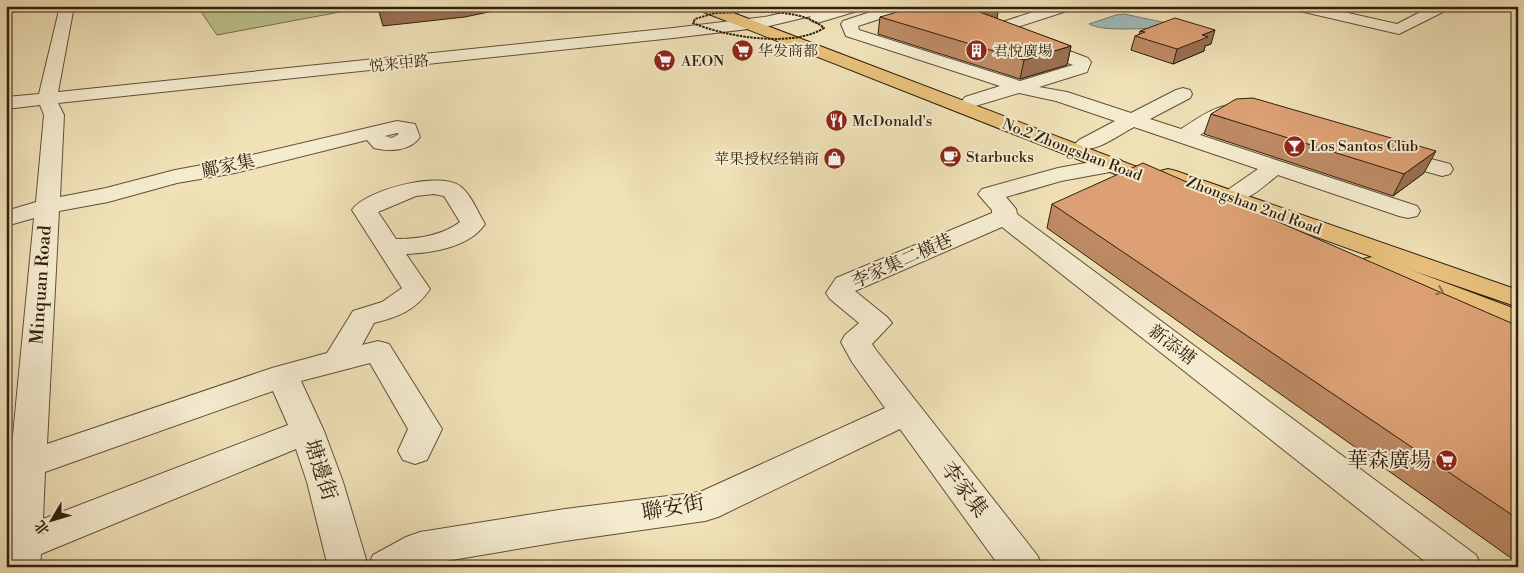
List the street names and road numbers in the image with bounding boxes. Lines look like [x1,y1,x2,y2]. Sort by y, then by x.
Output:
street label: 悦来中路 [368,51,430,77]
street label: No.2 Zhongshan Road [999,115,1145,186]
street label: 鄺家集 [199,149,257,183]
street label: Zhongshan 2nd Road [1184,173,1325,240]
street label: Minquan Road [25,224,57,345]
street label: 李家集二橫巷 [848,229,956,293]
street label: 新添塘 [1144,320,1200,370]
street label: 塘邊街 [298,436,342,504]
street label: 李家集 [935,457,993,523]
street label: 聯安街 [640,490,706,526]

